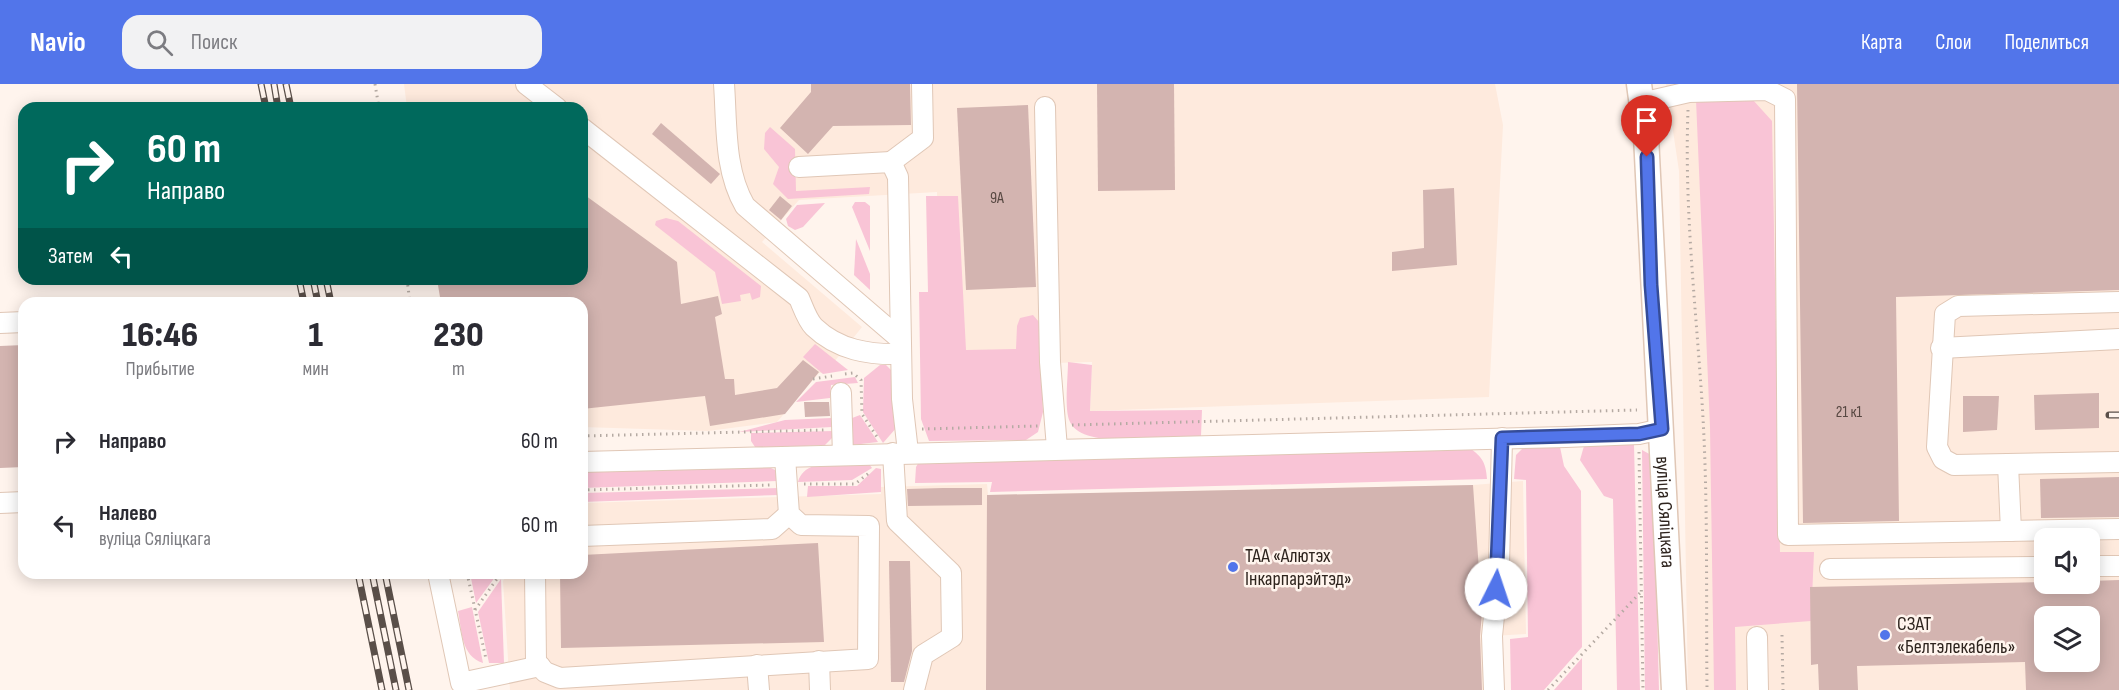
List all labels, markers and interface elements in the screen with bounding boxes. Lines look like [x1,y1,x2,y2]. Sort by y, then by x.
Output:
search box [122,15,542,69]
text: Navio [30,26,86,59]
icon: search [143,26,176,59]
text: Поиск [191,29,237,56]
text: Карта [1861,30,1902,55]
text: Слои [1935,30,1971,55]
text: Поделиться [2004,30,2089,55]
pin [1621,95,1672,157]
icon: arrive [1630,104,1663,137]
text: 60 m [147,124,221,175]
icon: right [48,126,126,204]
text: Направо [147,175,225,207]
house number: 9А [990,189,1004,208]
icon: left [105,240,138,273]
text: Затем [48,243,93,270]
text: 16:46 [122,314,198,357]
text: 1 [308,314,323,357]
text: 230 [433,314,484,357]
text: Прибытие [126,357,195,381]
text: мин [302,357,329,381]
text: m [452,357,465,381]
house number: 21 к1 [1836,403,1863,422]
icon: right [48,425,81,458]
text: Направо [99,428,166,455]
text: 60 m [521,428,558,455]
street label: вуліца Сяліцкага [1650,456,1680,569]
text: Налево [99,500,157,527]
icon: left [48,509,81,542]
text: 60 m [521,512,558,539]
text: вуліца Сяліцкага [99,527,211,551]
map controls [2034,528,2100,672]
button: sound [2034,528,2100,594]
place label: ТАА «Алютэх Інкарпарэйтэд» [1245,544,1352,591]
position arrow [1464,557,1528,621]
marker: ТАА «Алютэх Інкарпарэйтэд» [1226,560,1240,574]
button: layers [2034,606,2100,672]
place label: СЗАТ «Белтэлекабель» [1897,612,2015,659]
marker: СЗАТ «Белтэлекабель» [1878,628,1892,642]

